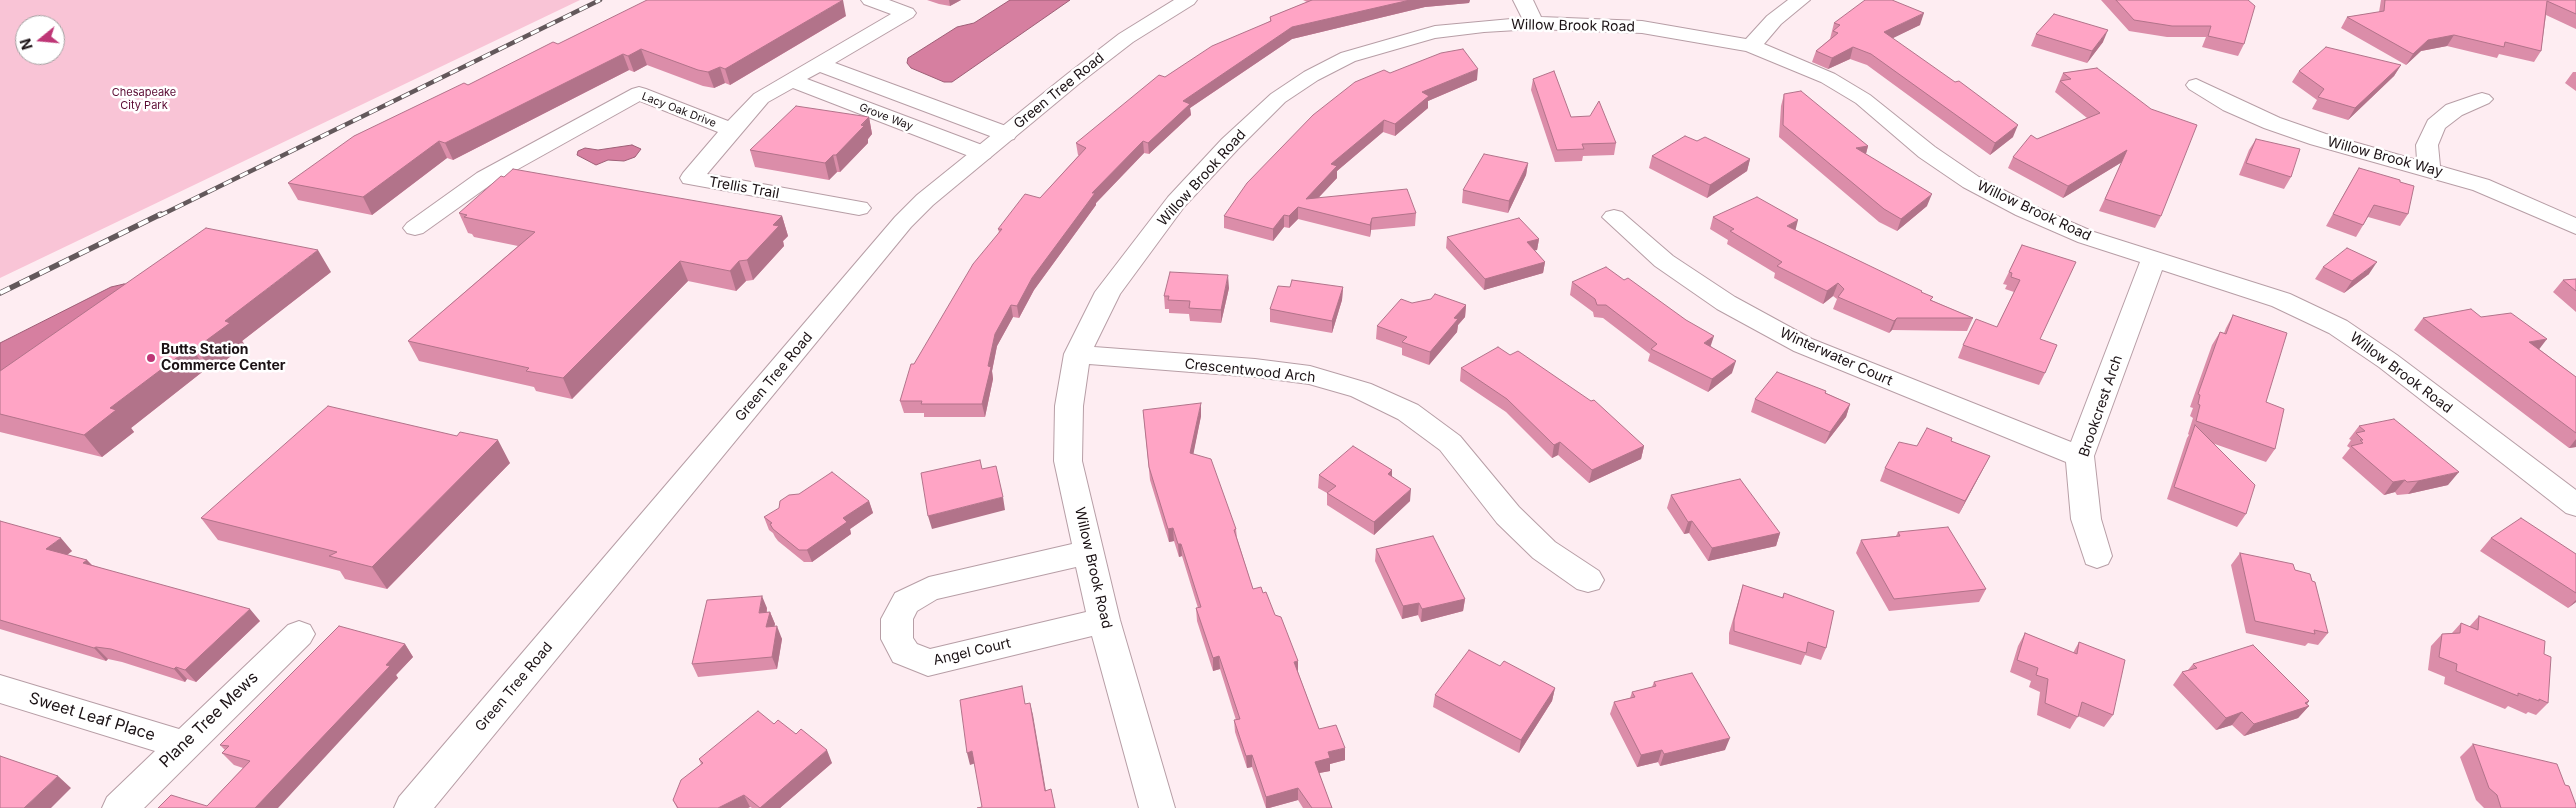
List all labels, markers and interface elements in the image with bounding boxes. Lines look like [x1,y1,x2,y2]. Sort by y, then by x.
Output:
north arrow [15,15,65,65]
street label: Willow Brook Road [1511,17,1635,35]
text: N [16,37,36,52]
street label: Green Tree Road [1010,49,1108,133]
park label: Chesapeake City Park [112,86,176,112]
street label: Lacy Oak Drive [640,90,718,130]
street label: Grove Way [857,101,915,133]
street label: Willow Brook Road [1154,126,1250,230]
street label: Willow Brook Way [2325,134,2445,180]
street label: Trellis Trail [708,174,780,202]
street label: Willow Brook Road [1974,177,2094,245]
street label: Winterwater Court [1777,325,1895,389]
street label: Green Tree Road [732,329,816,425]
street label: Willow Brook Road [2346,329,2456,417]
place label: Butts Station Commerce Center [161,342,286,374]
marker: Butts Station Commerce Center [145,352,157,364]
street label: Brookcrest Arch [2076,353,2126,459]
street label: Crescentwood Arch [1184,356,1316,386]
street label: Willow Brook Road [1071,506,1115,630]
street label: Angel Court [932,635,1012,669]
street label: Green Tree Road [472,639,556,735]
street label: Plane Tree Mews [156,668,262,772]
street label: Sweet Leaf Place [27,689,157,745]

